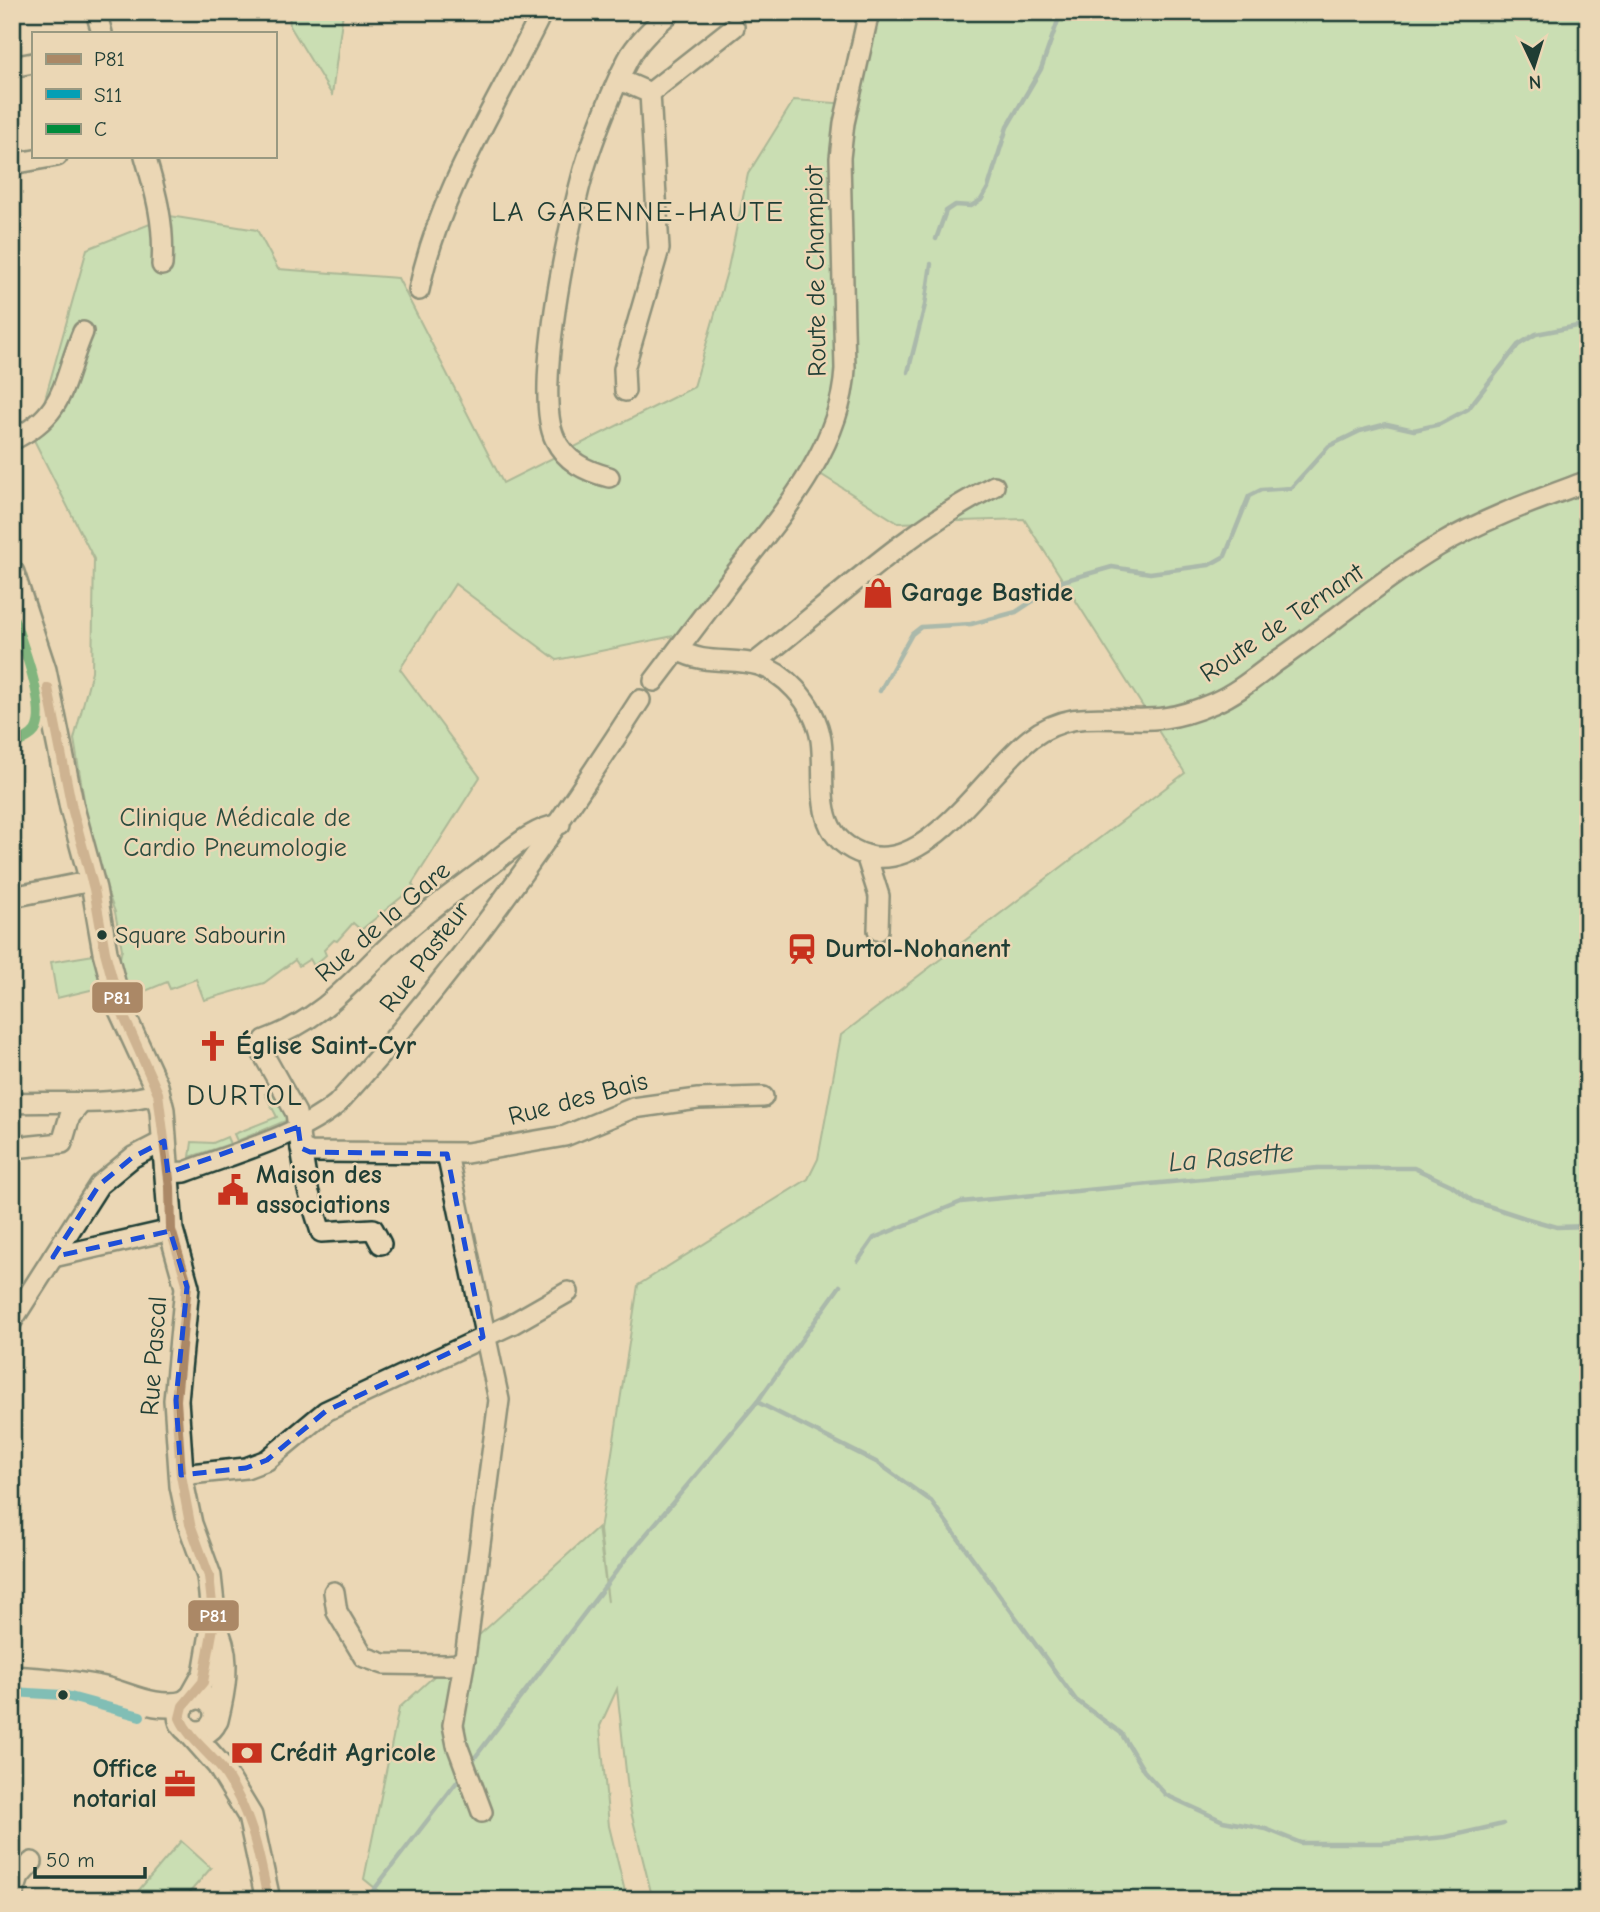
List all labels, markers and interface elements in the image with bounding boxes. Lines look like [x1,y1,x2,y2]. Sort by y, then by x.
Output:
legend [32,32,276,158]
north arrow [1498,32,1568,102]
text: P81 [94,47,125,71]
text: N [1528,71,1542,93]
text: S11 [94,83,122,107]
text: C [94,117,107,141]
street label: Route de Champiot [799,163,833,377]
district label: LA GARENNE-HAUTE [491,196,785,228]
street label: Route de Ternant [1195,556,1371,689]
shop icon: Garage Bastide [861,576,895,610]
place label: Garage Bastide [901,578,1073,608]
park label: Clinique Médicale de Cardio Pneumologie [120,803,350,863]
street label: Rue de la Gare [310,855,456,989]
street label: Rue Pasteur [373,895,477,1019]
place label: Square Sabourin [115,921,286,949]
marker: Square Sabourin [95,928,109,942]
station icon: Durtol-Nohanent [785,932,819,966]
place label: Durtol-Nohanent [825,934,1011,964]
line badge: P81 [91,981,144,1014]
text: P81 [103,987,131,1009]
church icon: Église Saint-Cyr [196,1029,230,1063]
place label: Église Saint-Cyr [236,1030,417,1061]
street label: Rue des Bais [505,1066,651,1132]
district label: DURTOL [186,1078,304,1113]
water label: La Rasette [1167,1136,1295,1178]
place label: Maison des associations [256,1160,390,1220]
public building icon: Maison des associations [216,1173,250,1207]
street label: Rue Pascal [135,1295,173,1417]
line badge: P81 [187,1599,240,1632]
text: P81 [199,1605,227,1627]
unlabelled marker [56,1688,70,1702]
bank icon: Crédit Agricole [230,1736,264,1770]
place label: Crédit Agricole [270,1738,436,1768]
place label: Office notarial [72,1754,157,1814]
office icon: Office notarial [163,1767,197,1801]
scale bar [35,1835,145,1879]
text: 50 m [46,1848,95,1872]

